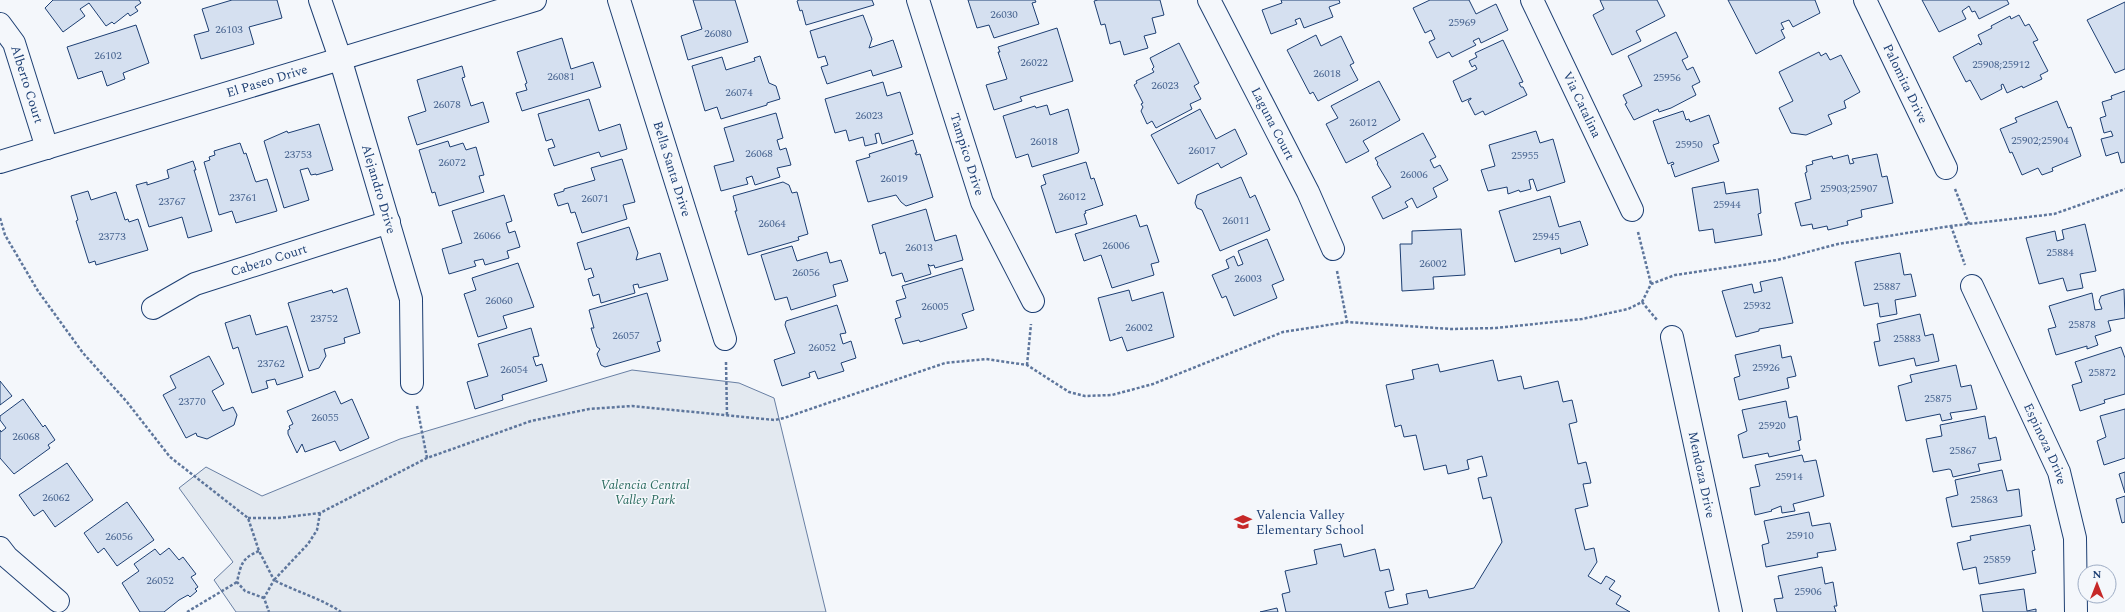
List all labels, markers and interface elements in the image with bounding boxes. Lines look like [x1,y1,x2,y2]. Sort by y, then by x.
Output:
house number: 26030 [990,6,1018,23]
house number: 25969 [1448,14,1476,31]
house number: 26103 [215,21,243,38]
house number: 26080 [704,25,732,42]
street label: Palomita Drive [1878,40,1933,127]
street label: Alberto Court [5,43,49,126]
house number: 26102 [94,47,122,64]
house number: 26022 [1020,54,1048,71]
house number: 25908;25912 [1972,56,2030,73]
street label: El Paseo Drive [224,59,310,103]
house number: 26018 [1313,65,1341,82]
house number: 26081 [547,68,575,85]
street label: Via Catalina [1557,68,1607,142]
house number: 25956 [1653,69,1681,86]
house number: 26023 [1151,77,1179,94]
house number: 26074 [725,84,753,101]
street label: Laguna Court [1246,84,1300,164]
house number: 26078 [433,96,461,113]
house number: 26023 [855,107,883,124]
street label: Tampico Drive [944,111,989,198]
house number: 26012 [1349,114,1377,131]
street label: Bella Santa Drive [647,118,696,219]
house number: 25902;25904 [2011,132,2069,149]
house number: 26018 [1030,133,1058,150]
house number: 25950 [1675,136,1703,153]
street label: Alejandro Drive [356,142,401,236]
house number: 26017 [1188,142,1216,159]
house number: 26068 [745,145,773,162]
house number: 23753 [284,146,312,163]
house number: 25955 [1511,147,1539,164]
house number: 26072 [438,154,466,171]
house number: 26006 [1400,166,1428,183]
house number: 26019 [880,170,908,187]
house number: 25903;25907 [1820,180,1878,197]
house number: 26012 [1058,188,1086,205]
house number: 23761 [229,189,257,206]
house number: 26071 [581,190,609,207]
house number: 23767 [158,193,186,210]
house number: 25944 [1713,196,1741,213]
house number: 26011 [1222,212,1250,229]
house number: 26064 [758,215,786,232]
house number: 26066 [473,227,501,244]
house number: 23773 [98,228,126,245]
house number: 25945 [1532,228,1560,245]
house number: 26006 [1102,237,1130,254]
street label: Cabezo Court [228,239,310,282]
house number: 26013 [905,239,933,256]
house number: 25884 [2046,244,2074,261]
house number: 26002 [1419,255,1447,272]
house number: 26056 [792,264,820,281]
house number: 26003 [1234,270,1262,287]
house number: 25887 [1873,278,1901,295]
house number: 26060 [485,292,513,309]
house number: 25932 [1743,297,1771,314]
house number: 26005 [921,298,949,315]
house number: 23752 [310,310,338,327]
house number: 25878 [2068,316,2096,333]
house number: 26002 [1125,319,1153,336]
house number: 26057 [612,327,640,344]
house number: 25883 [1893,330,1921,347]
house number: 26052 [808,339,836,356]
house number: 23762 [257,355,285,372]
house number: 25926 [1752,359,1780,376]
house number: 26054 [500,361,528,378]
house number: 25872 [2088,364,2116,381]
house number: 25875 [1924,390,1952,407]
house number: 23770 [178,393,206,410]
street label: Espinoza Drive [2018,400,2072,487]
house number: 26055 [311,409,339,426]
house number: 25920 [1758,417,1786,434]
house number: 26068 [12,428,40,445]
street label: Mendoza Drive [1683,430,1721,520]
house number: 25867 [1949,442,1977,459]
house number: 25914 [1775,468,1803,485]
park label: Valencia Central Valley Park [600,475,690,510]
house number: 26062 [42,489,70,506]
house number: 25863 [1970,491,1998,508]
place label: Valencia Valley Elementary School [1256,505,1364,540]
school or university icon: Valencia Valley Elementary School [1233,512,1253,532]
house number: 25910 [1786,527,1814,544]
house number: 26056 [105,528,133,545]
house number: 25859 [1983,551,2011,568]
north arrow [2077,564,2117,604]
text: N [2093,566,2102,583]
house number: 26052 [146,572,174,589]
house number: 25906 [1794,583,1822,600]

